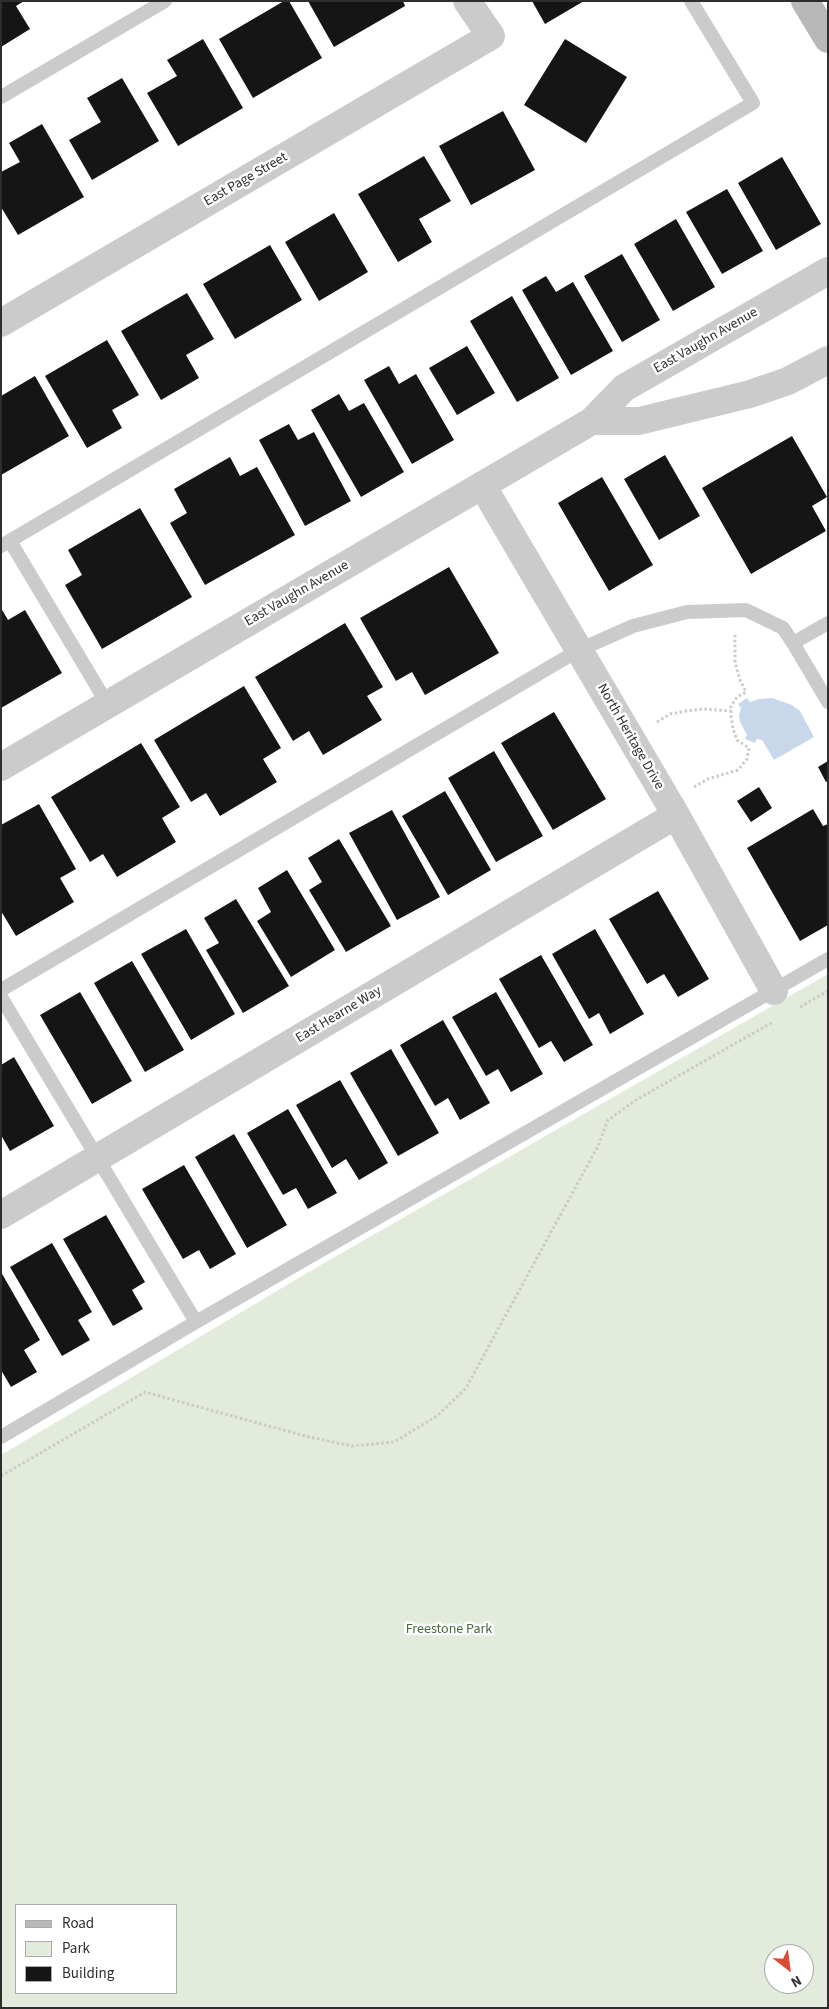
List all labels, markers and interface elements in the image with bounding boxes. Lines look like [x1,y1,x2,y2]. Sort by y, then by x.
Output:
street label: East Page Street [201,149,291,211]
street label: East Vaughn Avenue [651,304,761,378]
street label: East Vaughn Avenue [242,557,352,631]
street label: North Heritage Drive [593,681,667,793]
street label: East Hearne Way [293,983,385,1047]
park label: Freestone Park [406,1622,492,1638]
legend [15,1904,178,1994]
text: Road [62,1913,94,1934]
text: Park [62,1938,90,1959]
north arrow [764,1944,814,1994]
text: Building [62,1963,114,1984]
text: N [787,1970,805,1992]

